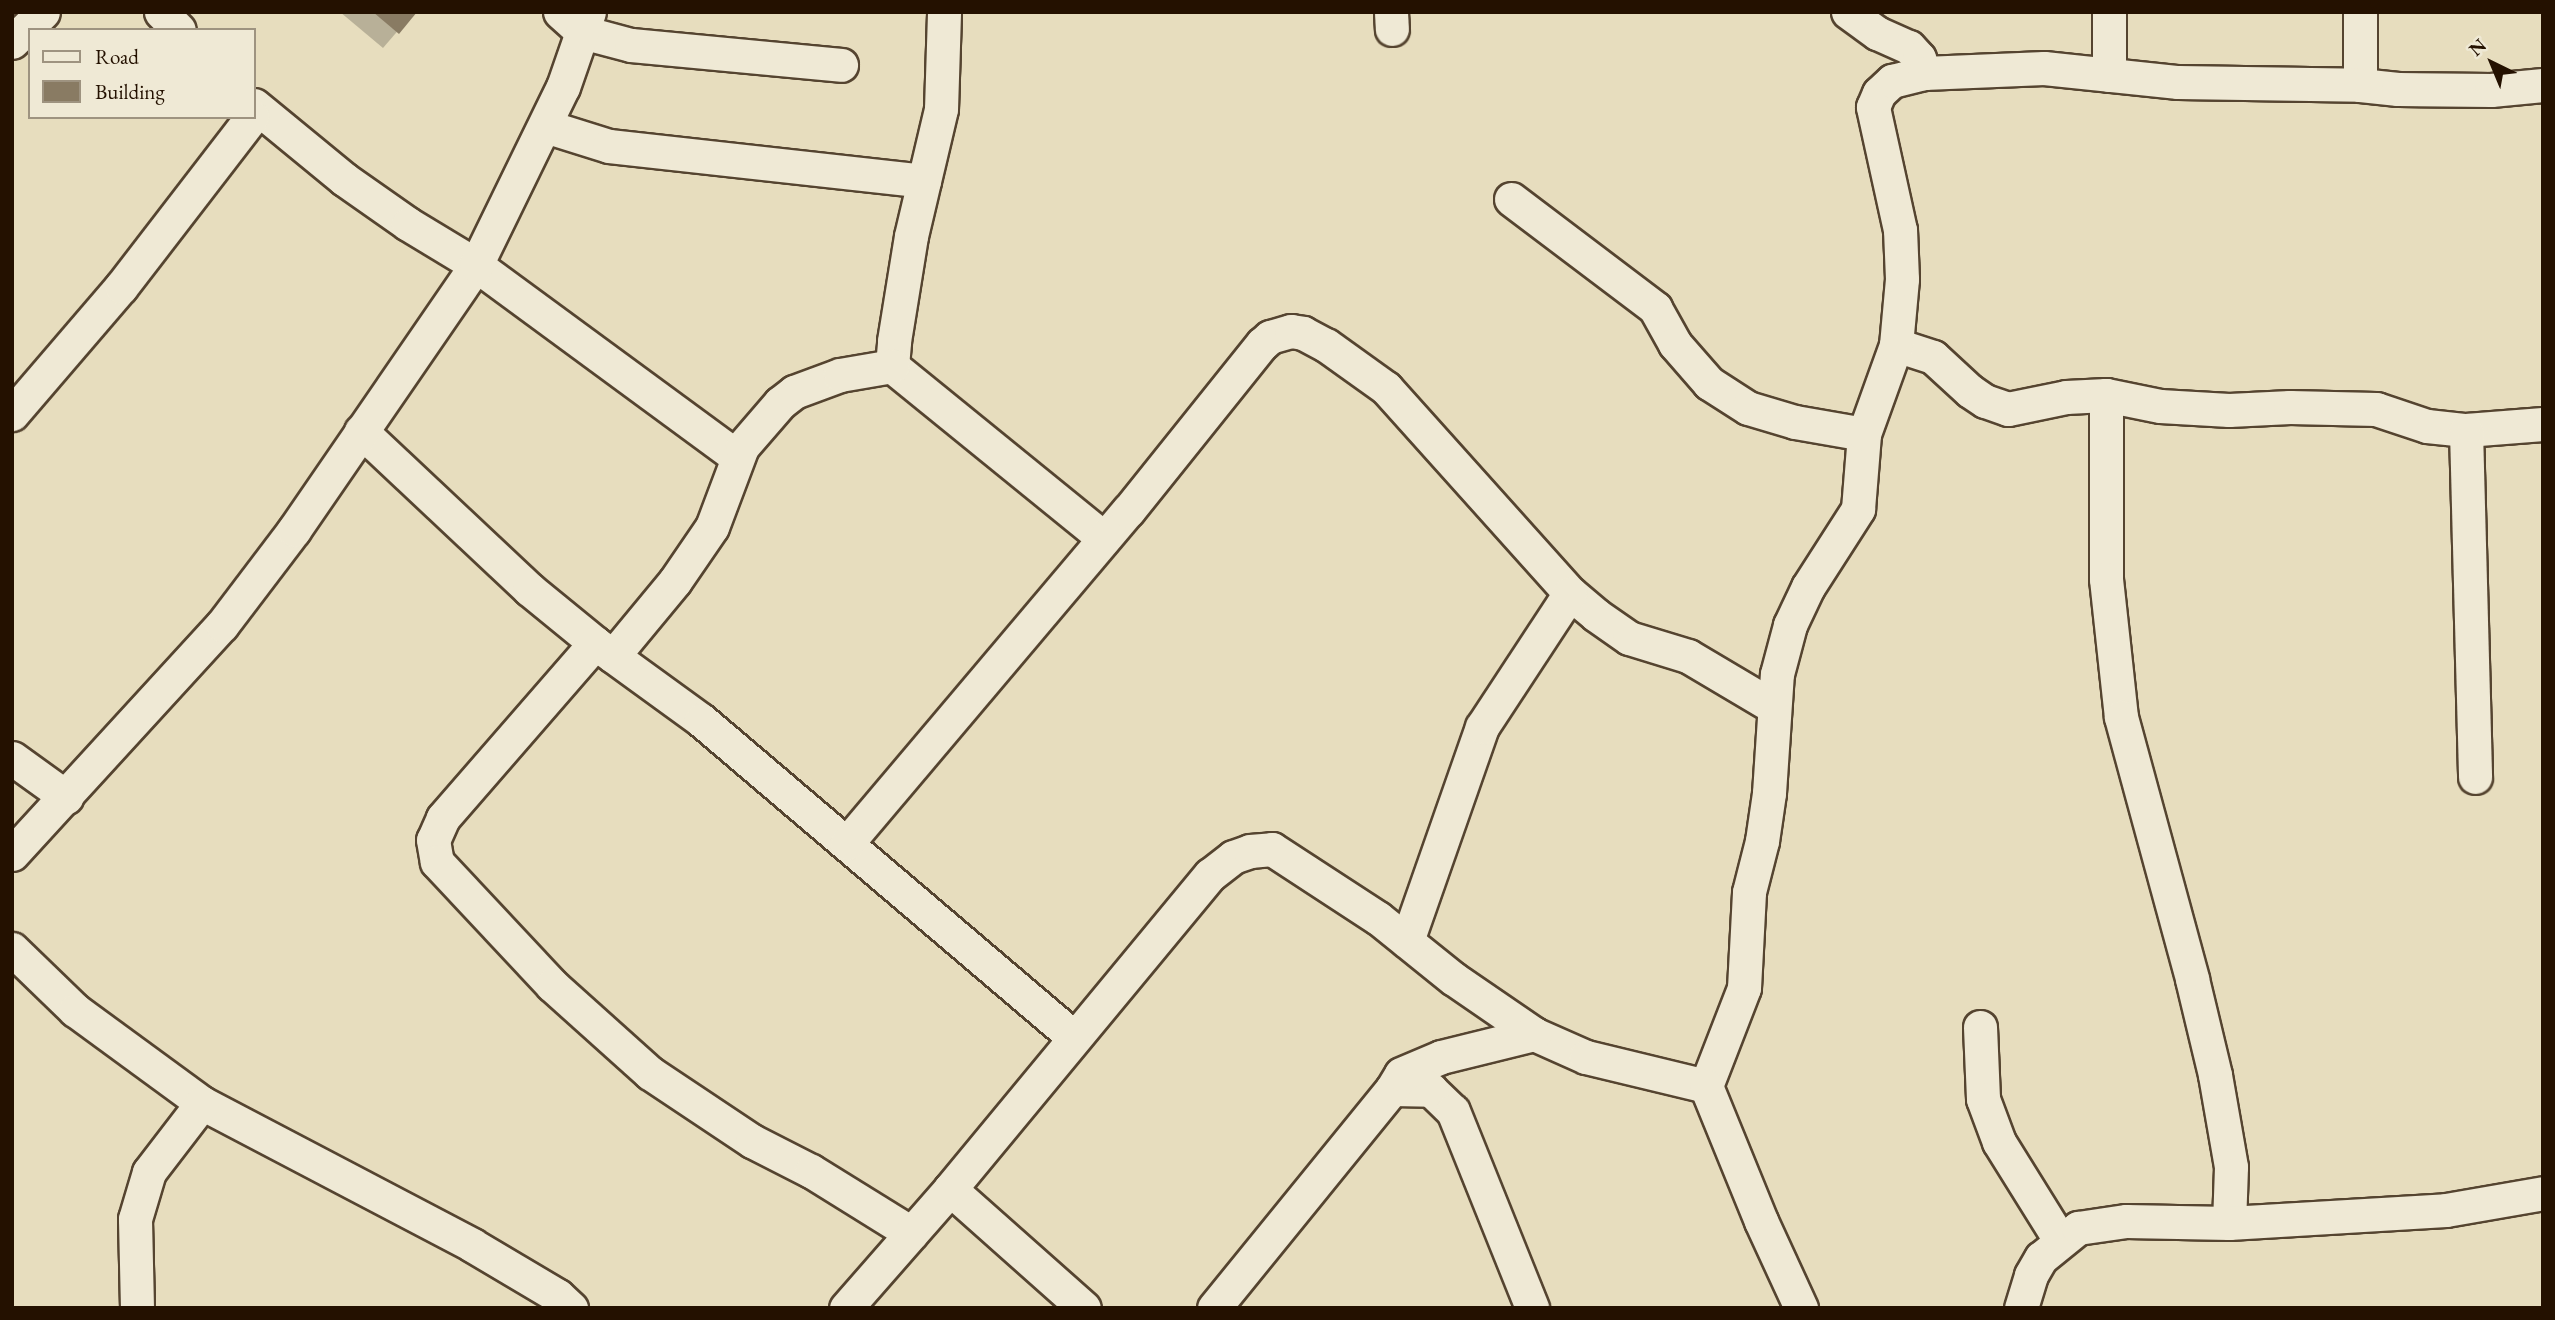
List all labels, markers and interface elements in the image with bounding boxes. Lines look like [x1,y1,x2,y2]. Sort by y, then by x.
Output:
legend [28,28,256,119]
north arrow [2457,28,2527,98]
text: N [2463,33,2491,62]
text: Road [95,43,139,70]
text: Building [95,78,165,105]

